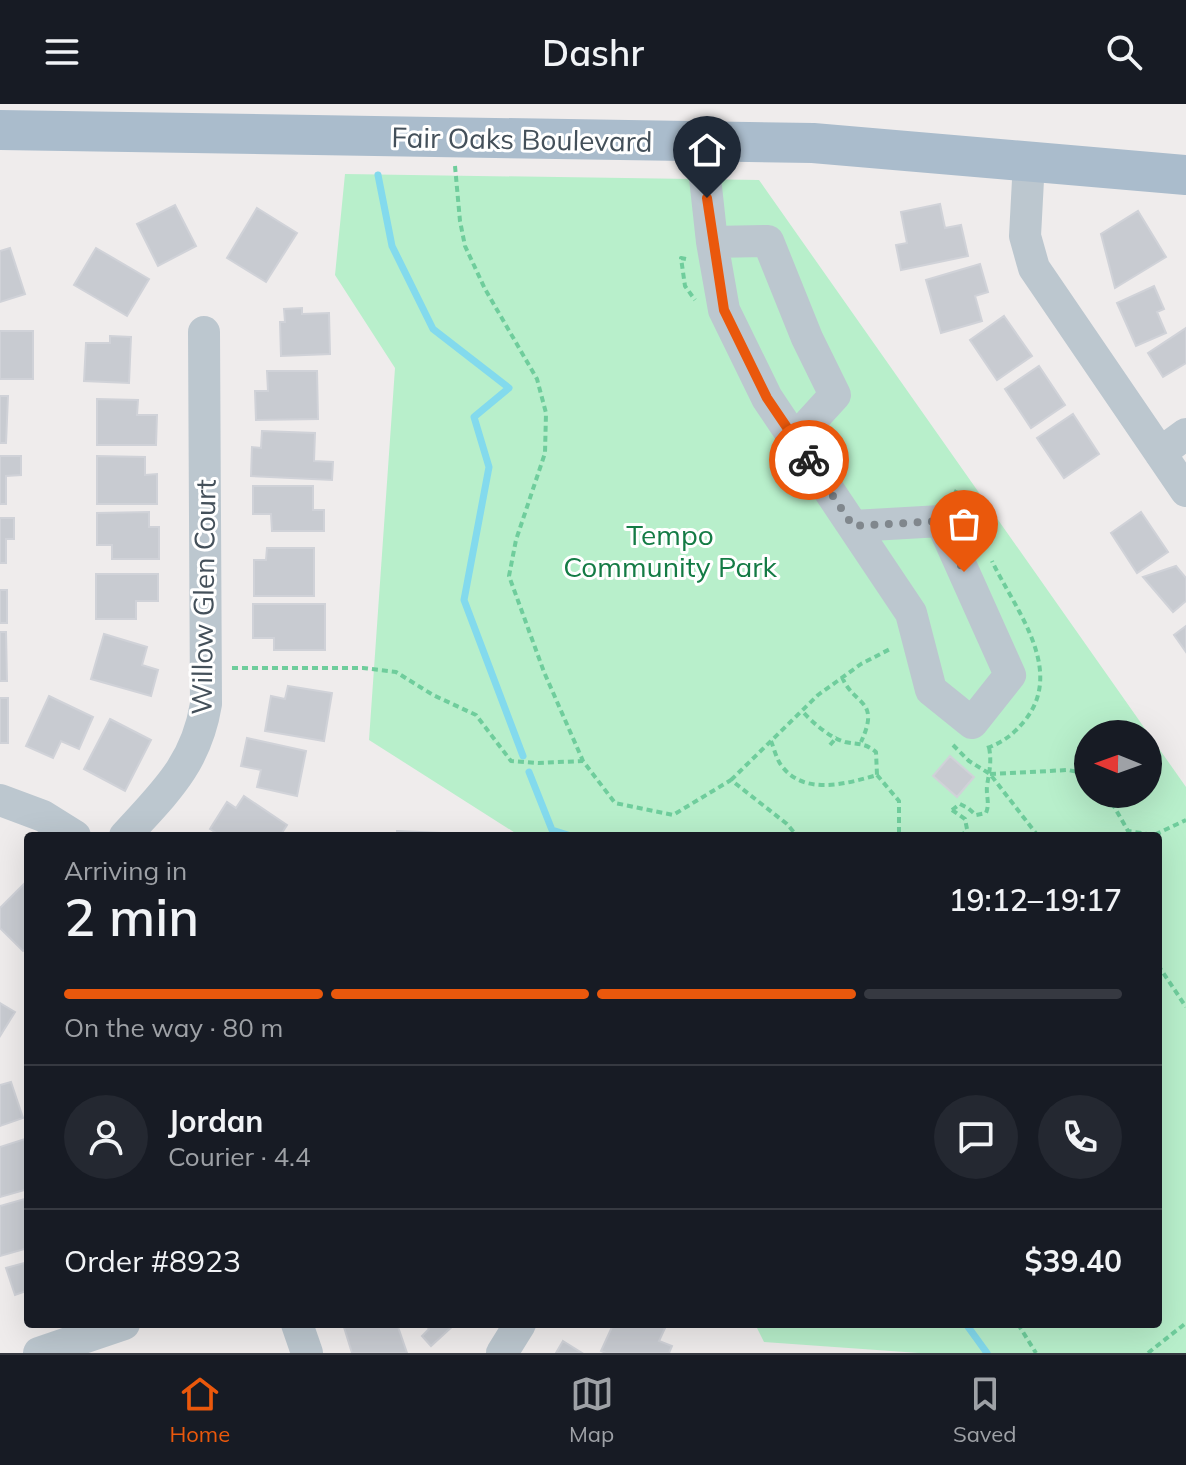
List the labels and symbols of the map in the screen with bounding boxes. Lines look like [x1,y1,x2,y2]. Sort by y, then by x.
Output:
pin [673,116,741,198]
street label: Fair Oaks Boulevard [391,119,653,159]
courier [769,420,849,500]
street label: Willow Glen Court [183,479,223,715]
pin [930,490,998,572]
park label: Tempo Community Park [563,517,777,584]
north arrow [1074,720,1162,808]

